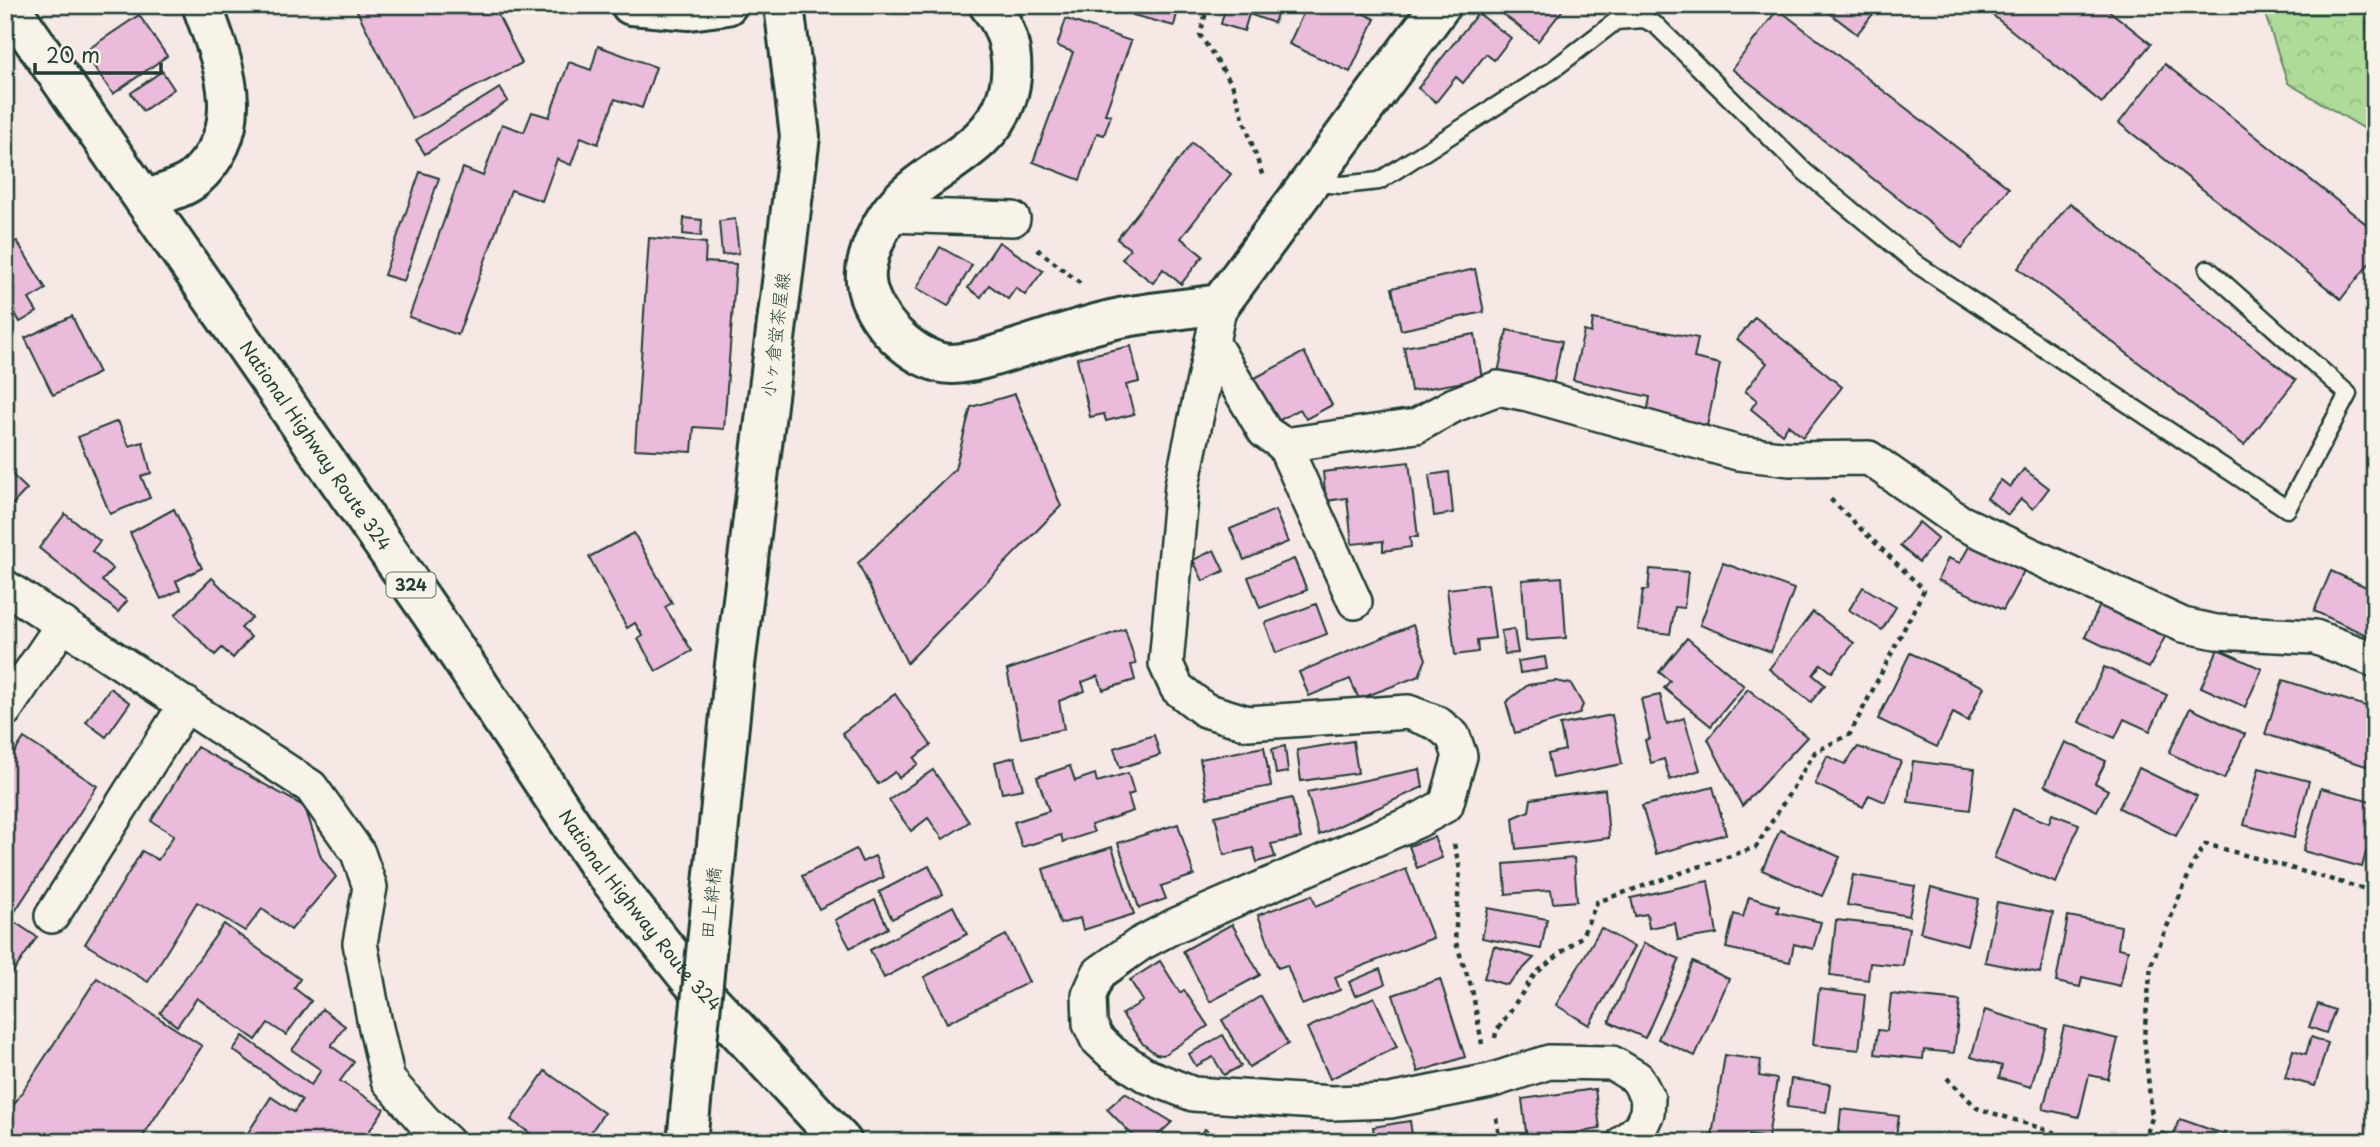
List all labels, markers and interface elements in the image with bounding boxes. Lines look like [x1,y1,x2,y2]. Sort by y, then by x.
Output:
scale bar [35,32,161,76]
text: 20 m [46,38,100,70]
street label: 小ヶ倉蛍茶屋線 [753,271,796,399]
street label: National Highway Route 324 [234,335,399,556]
road number: 324 [386,572,436,598]
street label: National Highway Route 324 [553,804,728,1017]
street label: 田上絆橋 [692,866,727,940]

